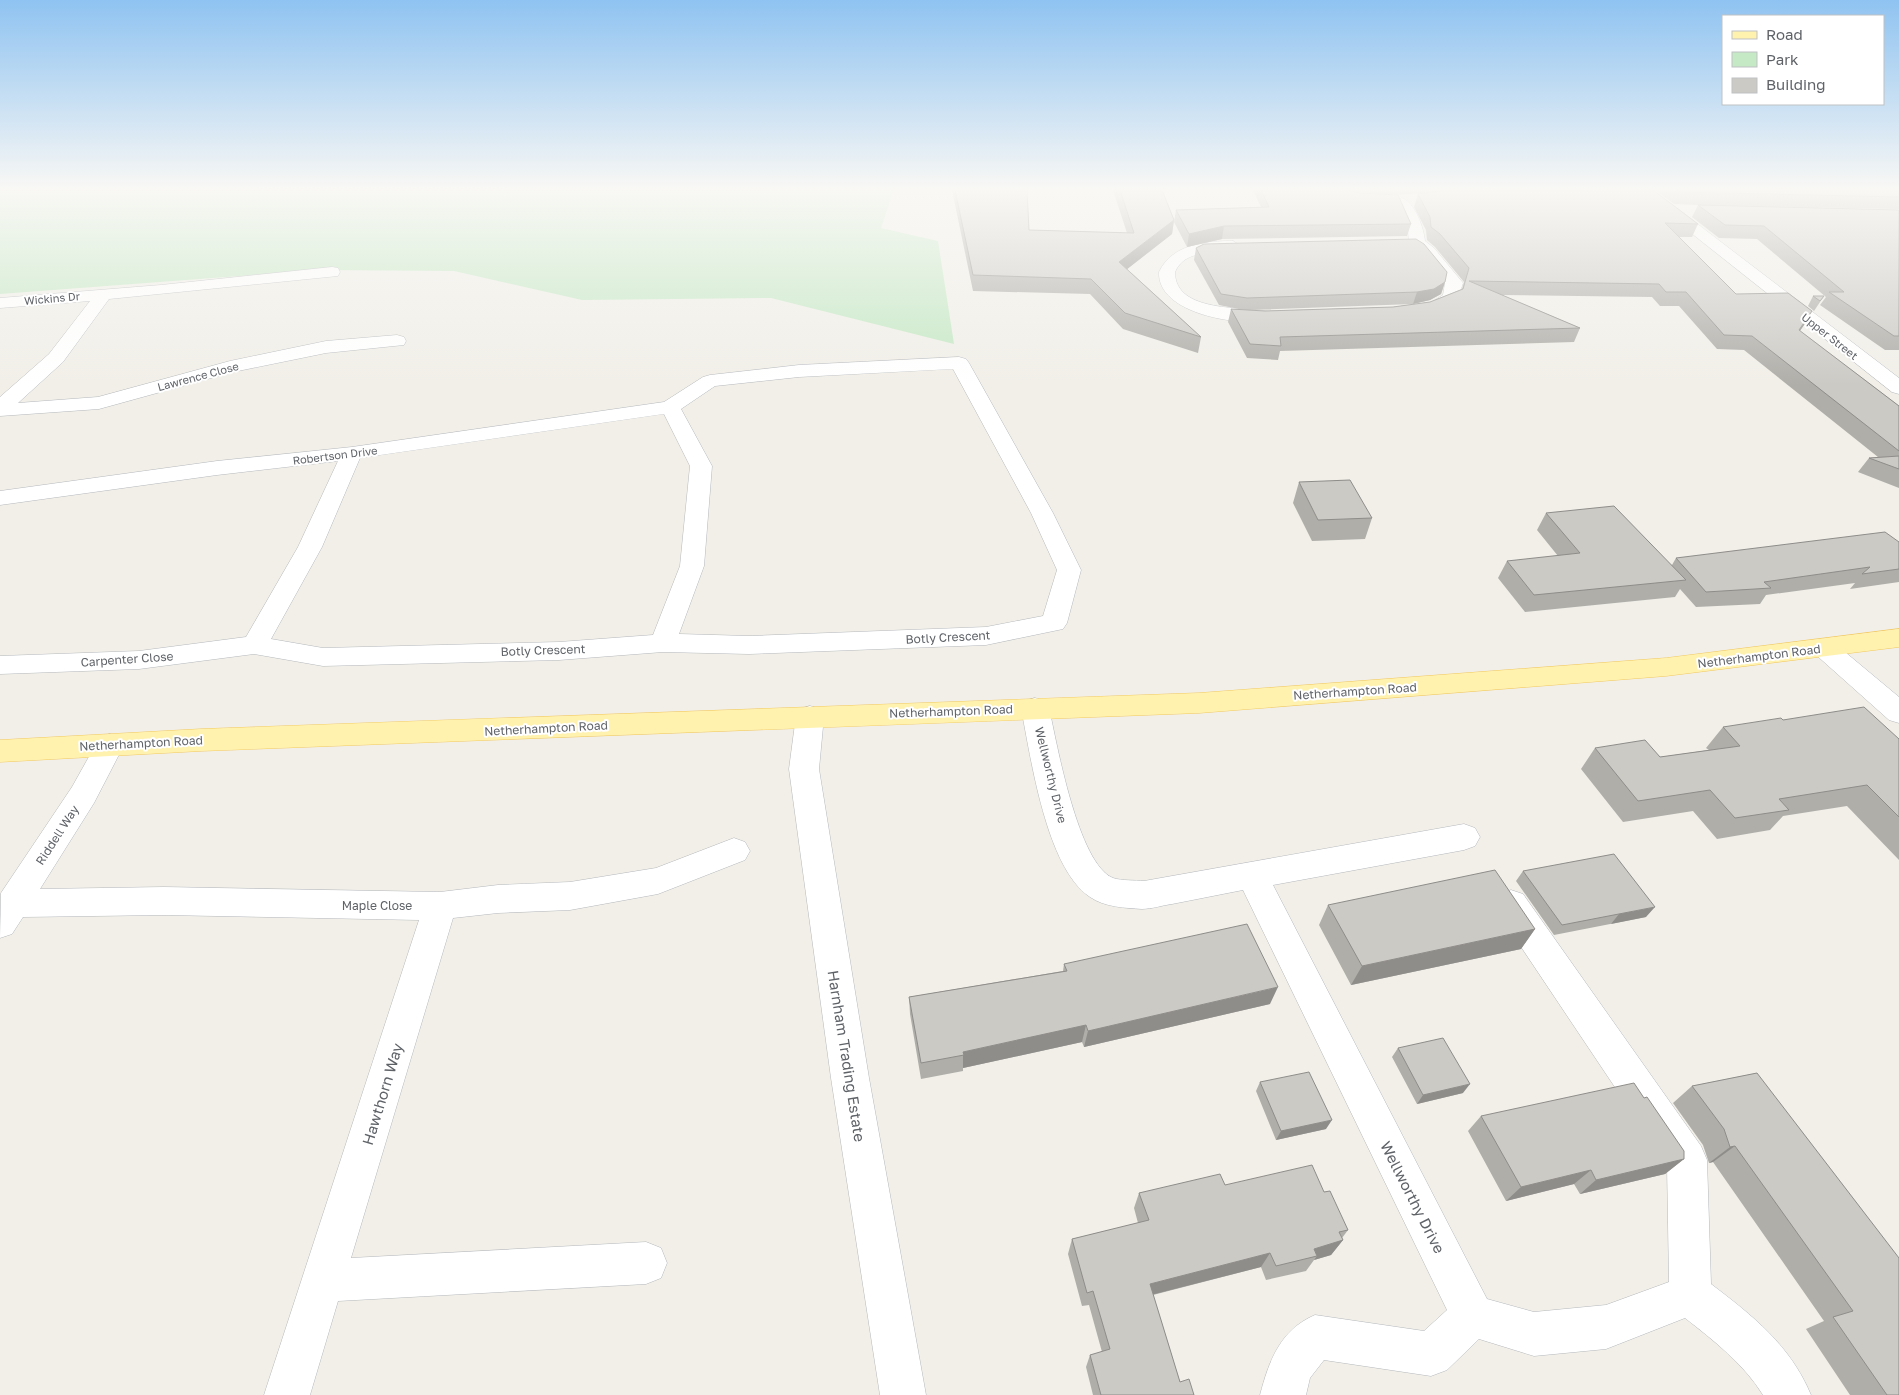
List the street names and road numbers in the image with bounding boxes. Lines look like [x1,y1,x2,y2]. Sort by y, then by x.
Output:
street label: Wickins Dr [24,289,81,307]
street label: Upper Street [1799,310,1861,362]
street label: Lawrence Close [156,359,240,393]
street label: Robertson Drive [292,443,378,467]
street label: Botly Crescent [905,627,991,647]
street label: Botly Crescent [500,641,586,659]
street label: Netherhampton Road [1697,641,1821,671]
street label: Carpenter Close [80,648,174,670]
street label: Netherhampton Road [1293,679,1417,703]
street label: Netherhampton Road [889,701,1013,721]
street label: Netherhampton Road [484,717,608,739]
street label: Wellworthy Drive [1032,725,1070,825]
street label: Netherhampton Road [79,732,203,754]
street label: Riddell Way [32,802,82,868]
street label: Maple Close [342,898,412,913]
street label: Harnham Trading Estate [825,969,869,1143]
street label: Hawthorn Way [358,1040,406,1147]
street label: Wellworthy Drive [1377,1138,1449,1256]

